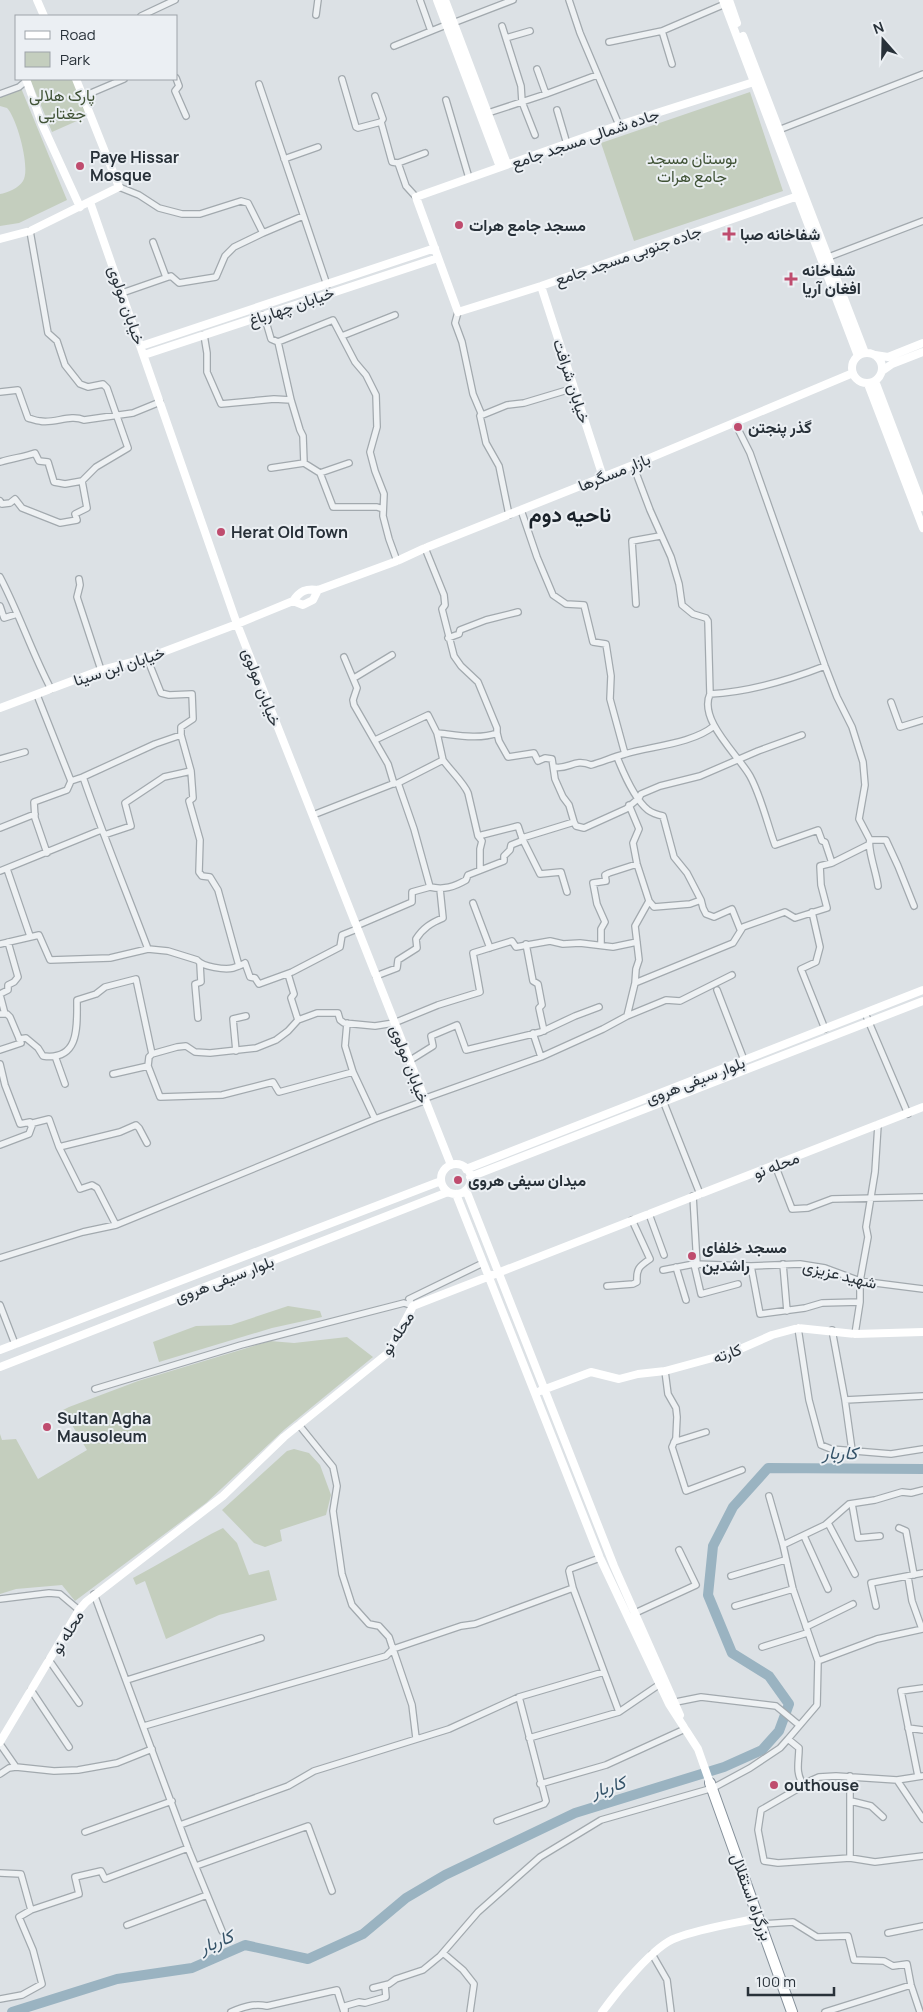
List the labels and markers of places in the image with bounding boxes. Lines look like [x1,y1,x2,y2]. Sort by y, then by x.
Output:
place label: Paye Hissar Mosque [90,146,179,186]
marker: Paye Hissar Mosque [74,160,86,172]
place label: مسجد جامع هرات [469,214,586,237]
marker: مسجد جامع هرات [453,219,465,231]
place label: شفاخانه صبا [740,223,821,245]
marker: شفاخانه صبا [722,227,736,241]
place label: شفاخانه افغان آریا [802,259,861,299]
marker: شفاخانه افغان آریا [784,272,798,286]
place label: گذر پنجتن [748,416,812,439]
marker: گذر پنجتن [732,421,744,433]
place label: Herat Old Town [231,521,348,543]
marker: Herat Old Town [215,526,227,538]
place label: میدان سیفی هروی [468,1169,587,1191]
marker: میدان سیفی هروی [452,1174,464,1186]
place label: مسجد خلفای راشدین [702,1236,787,1276]
marker: مسجد خلفای راشدین [686,1250,698,1262]
place label: Sultan Agha Mausoleum [57,1407,151,1447]
marker: Sultan Agha Mausoleum [41,1421,53,1433]
place label: outhouse [784,1774,859,1796]
marker: outhouse [768,1779,780,1791]

